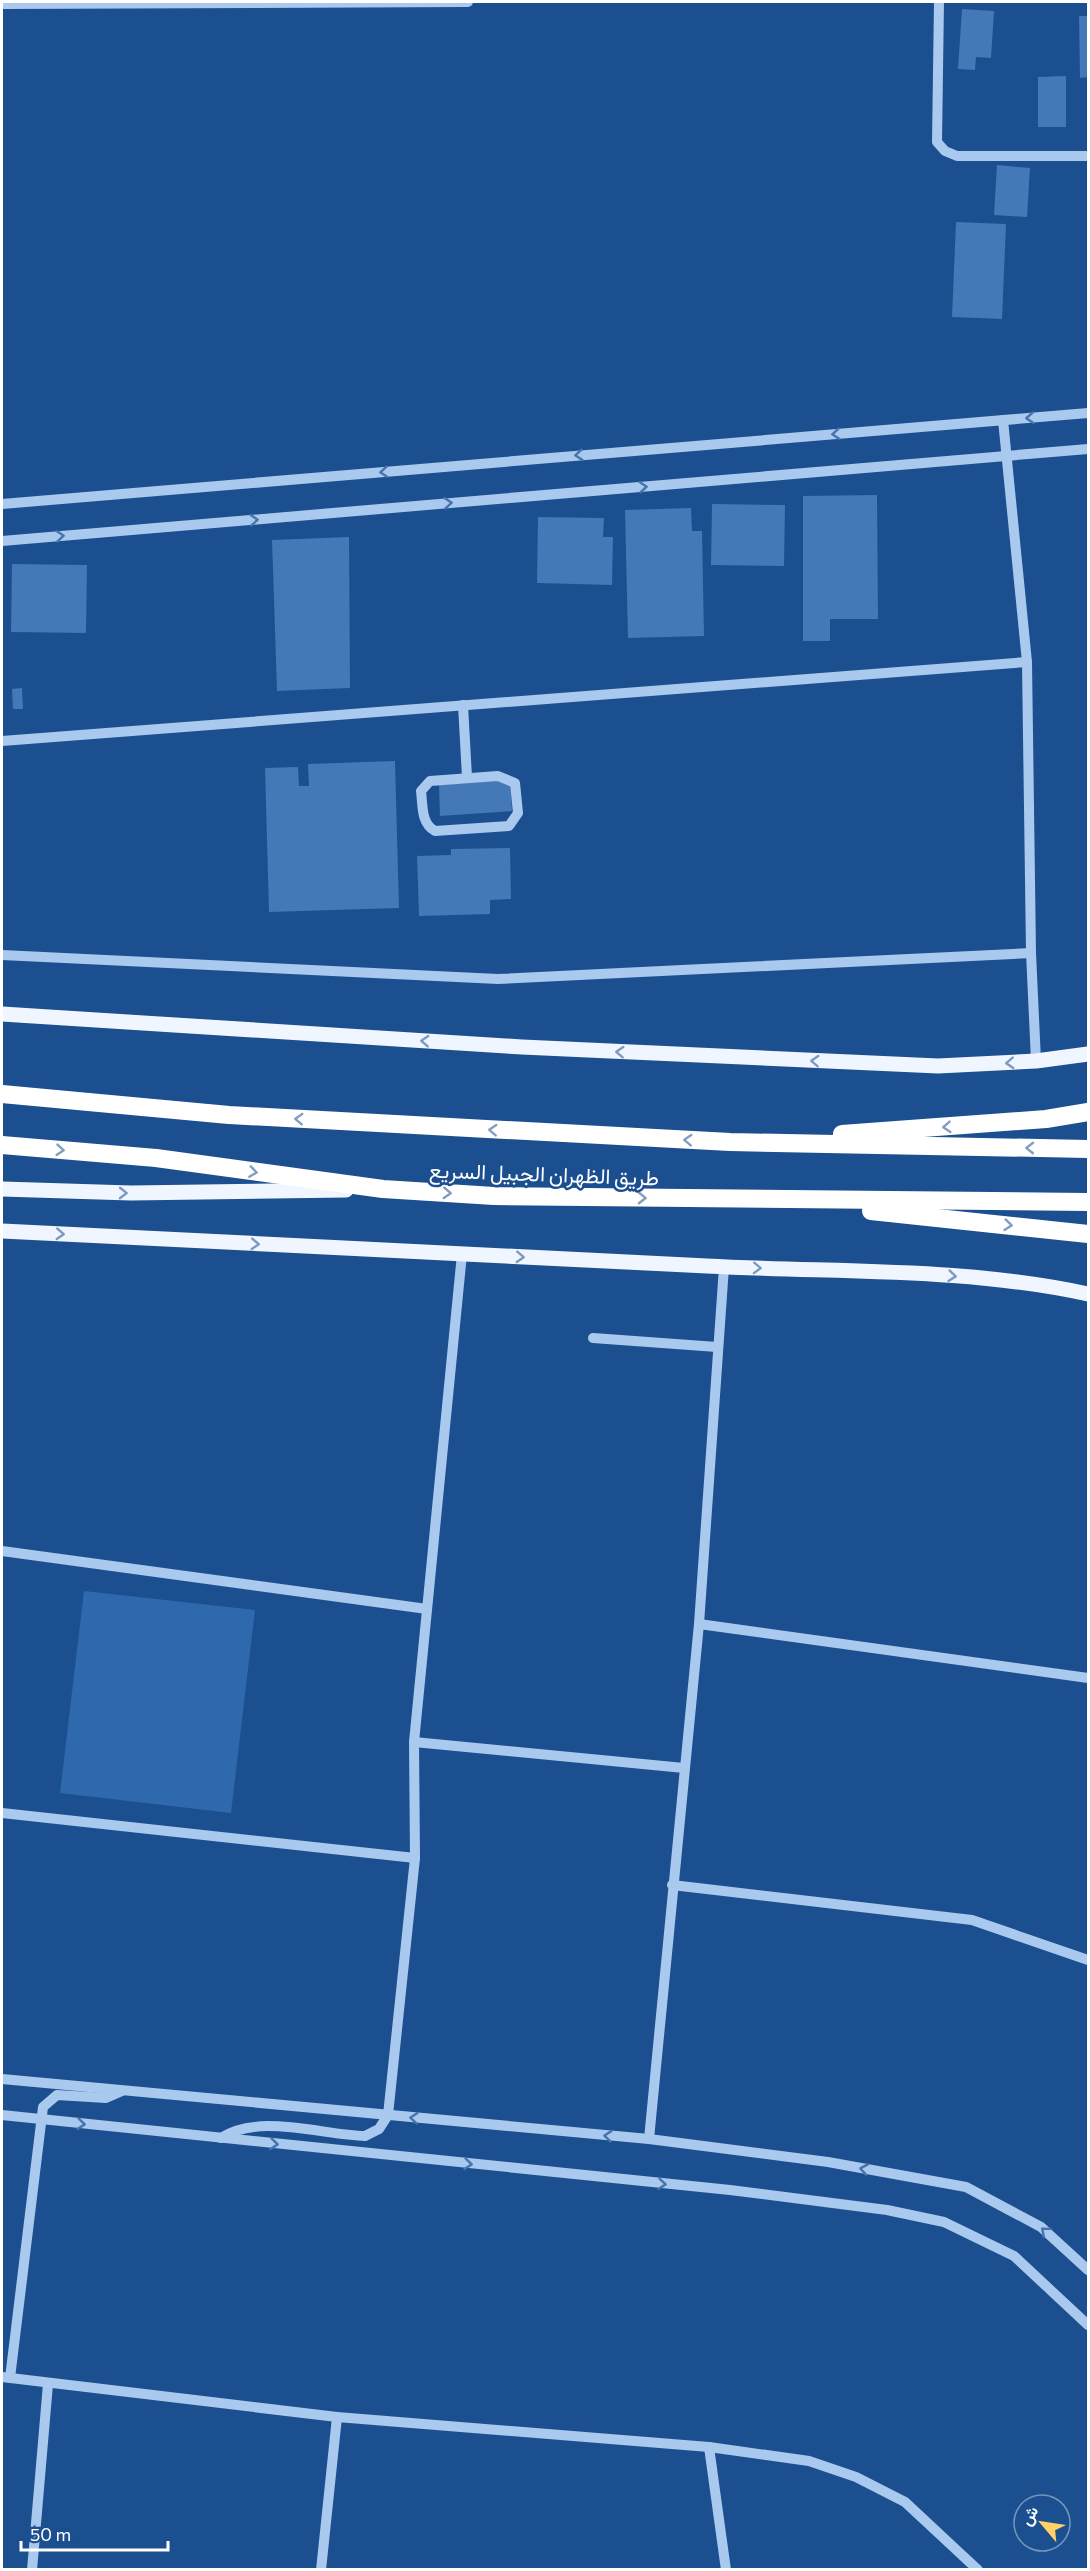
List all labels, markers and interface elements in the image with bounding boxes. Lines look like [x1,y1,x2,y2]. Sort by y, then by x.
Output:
one-way arrow [1026,411,1035,424]
one-way arrow [831,427,840,440]
one-way arrow [574,449,583,462]
one-way arrow [380,465,389,478]
one-way arrow [638,481,647,494]
one-way arrow [444,497,453,510]
one-way arrow [250,513,259,526]
one-way arrow [55,530,64,543]
one-way arrow [421,1035,430,1048]
one-way arrow [615,1045,624,1058]
one-way arrow [810,1055,819,1068]
one-way arrow [1005,1056,1014,1069]
one-way arrow [294,1112,303,1125]
one-way arrow [942,1120,951,1133]
one-way arrow [489,1123,498,1136]
one-way arrow [684,1134,693,1147]
one-way arrow [1026,1142,1035,1154]
one-way arrow [55,1143,64,1156]
street label: طريق الظهران الجبيل السريع [429,1156,659,1193]
one-way arrow [249,1165,258,1177]
one-way arrow [118,1186,127,1199]
one-way arrow [443,1186,452,1199]
one-way arrow [638,1192,647,1204]
one-way arrow [1004,1218,1013,1231]
one-way arrow [55,1228,64,1241]
one-way arrow [250,1237,259,1250]
one-way arrow [516,1251,525,1264]
one-way arrow [753,1262,762,1275]
one-way arrow [947,1269,956,1282]
one-way arrow [409,2112,418,2125]
one-way arrow [76,2117,85,2129]
one-way arrow [603,2130,612,2143]
one-way arrow [270,2137,279,2150]
one-way arrow [464,2157,473,2170]
one-way arrow [859,2163,868,2175]
one-way arrow [658,2177,667,2190]
one-way arrow [1041,2228,1052,2239]
north arrow [1012,2493,1072,2553]
text: ش [1015,2502,1042,2529]
scale bar [21,2514,168,2552]
text: 50 m [30,2523,71,2545]

